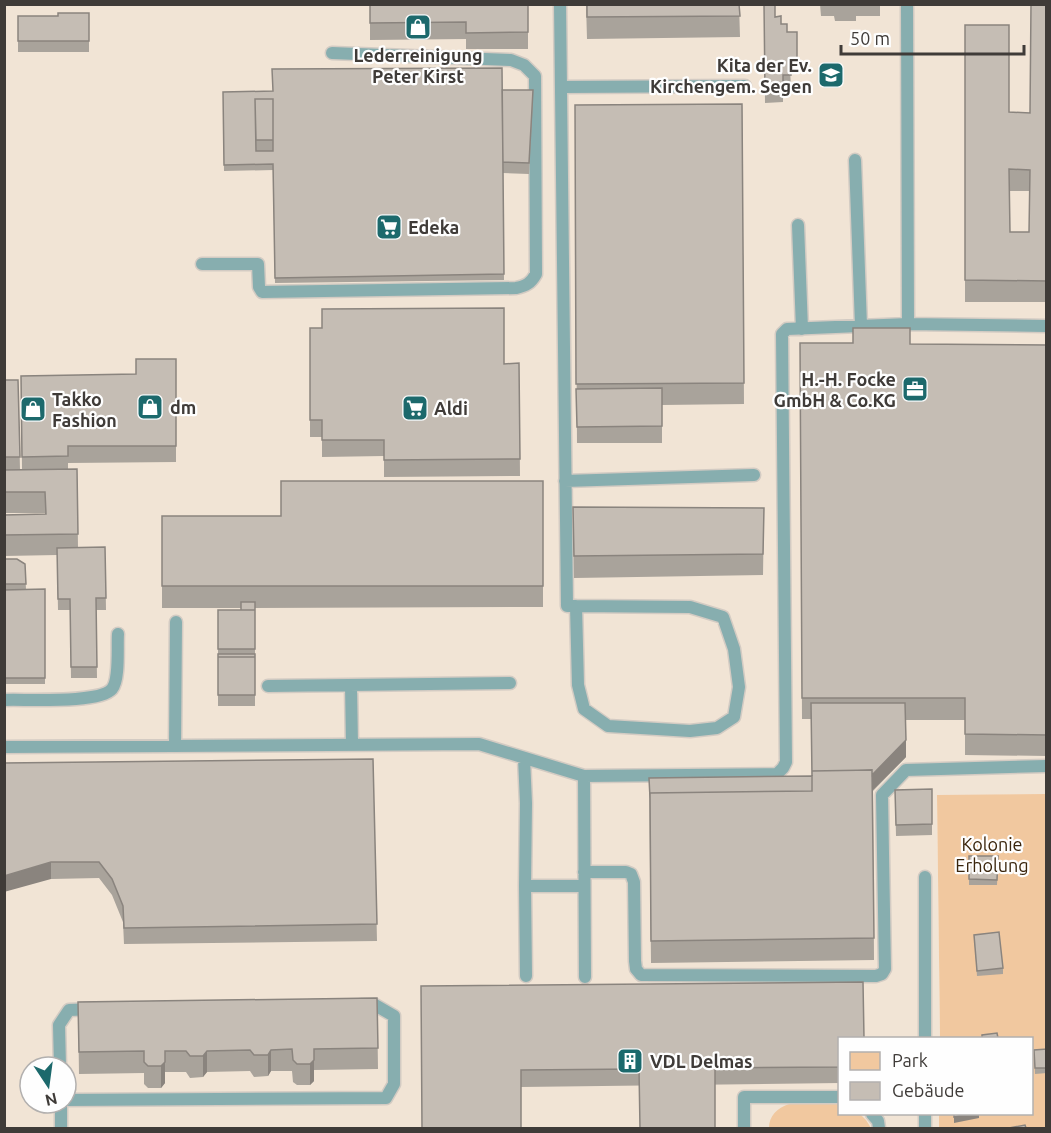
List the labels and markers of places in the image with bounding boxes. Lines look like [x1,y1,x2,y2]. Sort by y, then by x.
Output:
shop icon: Lederreinigung Peter Kirst [403,12,433,42]
place label: Lederreinigung Peter Kirst [353,45,483,86]
place label: Kita der Ev. Kirchengem. Segen [650,55,812,96]
school or university icon: Kita der Ev. Kirchengem. Segen [816,60,846,90]
supermarket icon: Edeka [374,212,404,242]
place label: Edeka [408,217,459,237]
place label: H.-H. Focke GmbH & Co.KG [773,369,896,410]
office icon: H.-H. Focke GmbH & Co.KG [900,374,930,404]
place label: Takko Fashion [52,389,117,430]
shop icon: dm [135,392,165,422]
supermarket icon: Aldi [400,393,430,423]
shop icon: Takko Fashion [18,394,48,424]
place label: dm [170,397,196,417]
place label: Aldi [434,398,468,418]
building icon: VDL Delmas [615,1046,645,1076]
place label: VDL Delmas [650,1051,753,1071]

